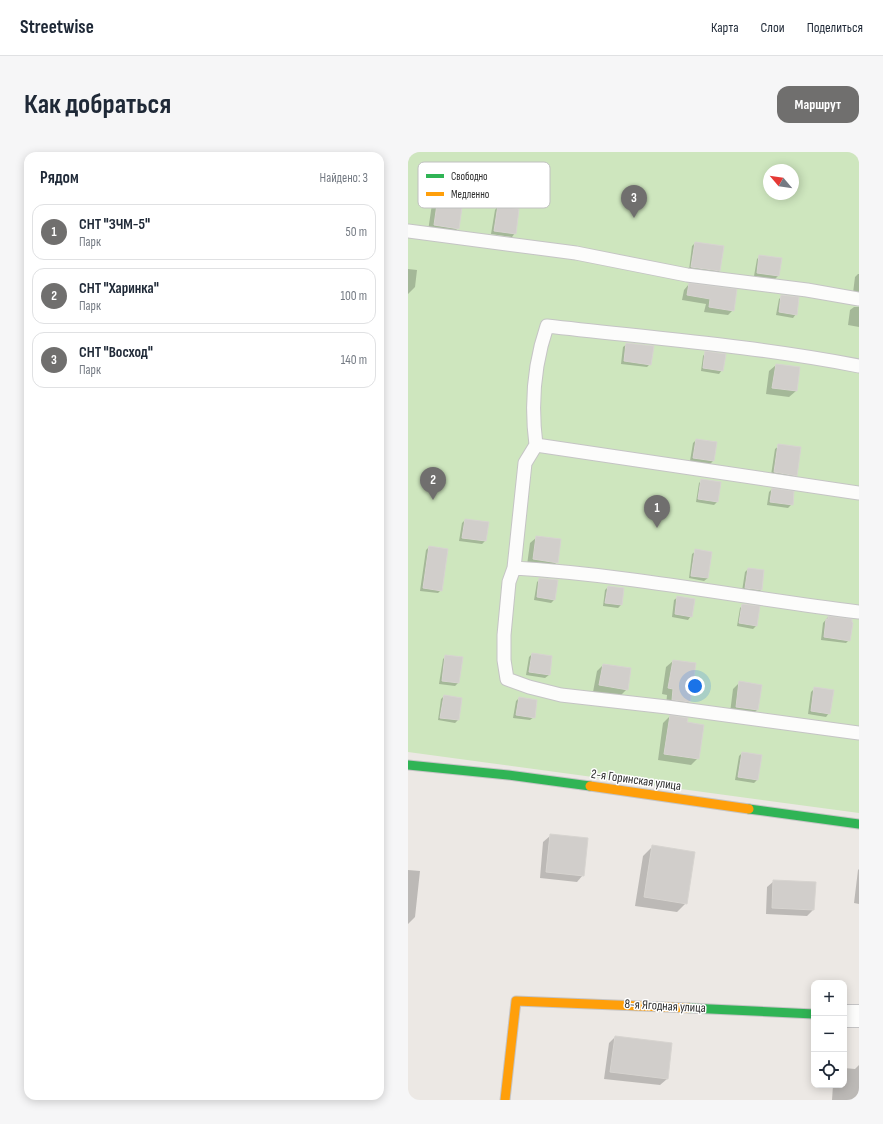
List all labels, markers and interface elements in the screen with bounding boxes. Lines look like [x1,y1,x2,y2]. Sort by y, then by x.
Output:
text: Streetwise [20,16,94,39]
text: Карта [711,19,739,36]
text: Слои [761,19,785,36]
text: Поделиться [807,19,863,36]
button: Маршрут [777,86,859,123]
text: Как добраться [24,88,171,121]
legend [418,162,550,208]
north arrow [763,164,799,200]
text: Рядом [40,168,79,188]
text: Найдено: 3 [320,170,368,186]
text: Свободно [451,170,488,183]
pin: 3 [621,185,647,218]
text: Медленно [451,188,490,201]
text: СНТ "ЗЧМ-5" [79,215,150,234]
text: 1 [51,224,57,240]
text: 50 m [346,224,367,240]
text: Парк [79,234,101,250]
text: СНТ "Харинка" [79,279,159,298]
text: 2 [51,288,57,304]
text: 100 m [340,288,367,304]
text: Парк [79,298,101,314]
text: СНТ "Восход" [79,343,153,362]
text: 3 [51,352,57,368]
text: 140 m [341,352,367,368]
text: Парк [79,362,101,378]
pin: 2 [420,467,446,500]
pin: 1 [644,495,670,528]
your location [685,676,705,696]
street label: 2-я Горинская улица [590,766,682,794]
map controls [811,980,847,1088]
button: + [811,980,847,1016]
street label: 8-я Ягодная улица [624,996,706,1016]
button: − [811,1016,847,1052]
button: locate [811,1052,847,1088]

